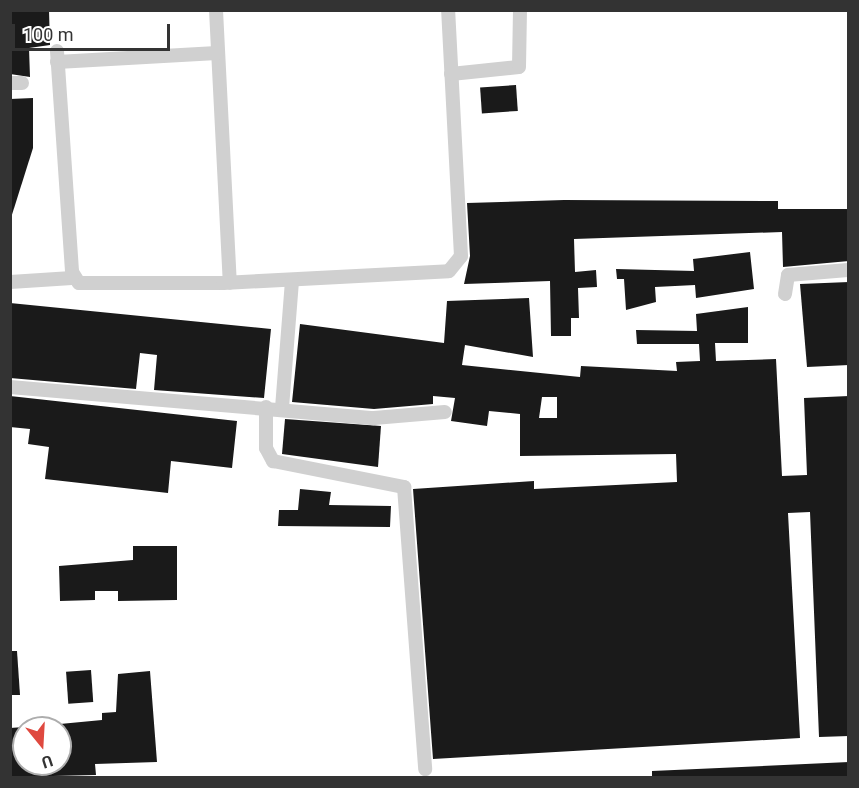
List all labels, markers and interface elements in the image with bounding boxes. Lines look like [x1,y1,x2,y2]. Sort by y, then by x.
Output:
scale bar [15,12,172,50]
text: 100 m [23,24,74,45]
north arrow [12,716,72,776]
text: U [39,751,55,772]

